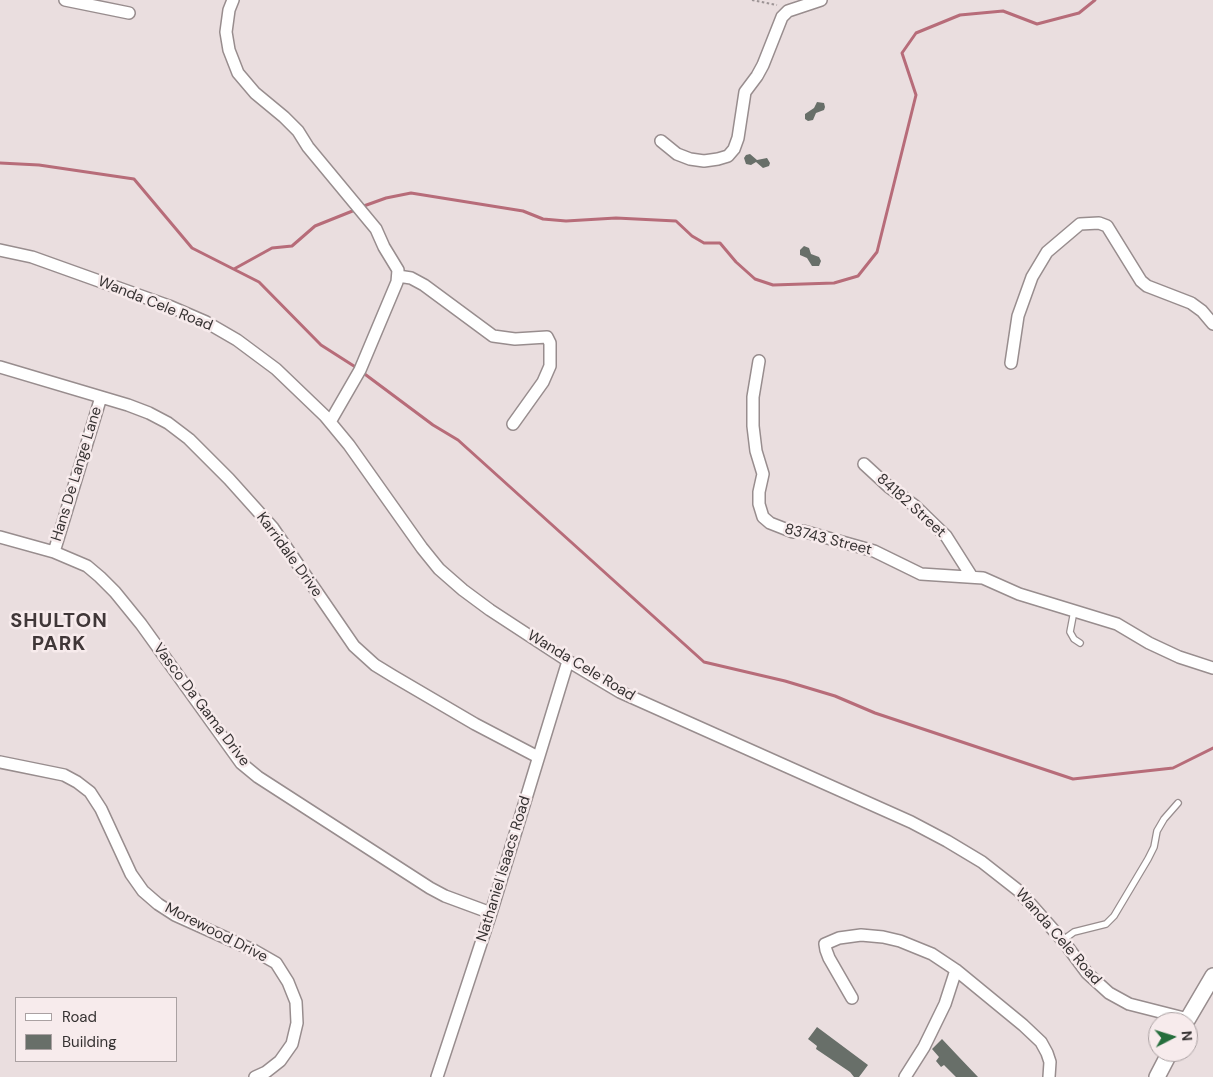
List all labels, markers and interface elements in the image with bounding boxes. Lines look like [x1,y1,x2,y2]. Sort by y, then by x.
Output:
street label: Wanda Cele Road [95,273,215,335]
street label: Hans De Lange Lane [48,405,106,543]
street label: 84182 Street [873,470,949,542]
street label: Karridale Drive [252,509,326,601]
street label: 83743 Street [782,520,874,560]
district label: SHULTON PARK [9,610,109,657]
street label: Wanda Cele Road [524,627,638,705]
street label: Vasco Da Gama Drive [149,640,253,770]
street label: Nathaniel Isaacs Road [473,794,535,944]
street label: Wanda Cele Road [1011,885,1105,989]
street label: Morewood Drive [162,899,270,967]
legend [15,997,178,1062]
text: Road [62,1007,97,1027]
north arrow [1148,1012,1198,1062]
text: N [1178,1030,1196,1042]
text: Building [62,1032,117,1052]

